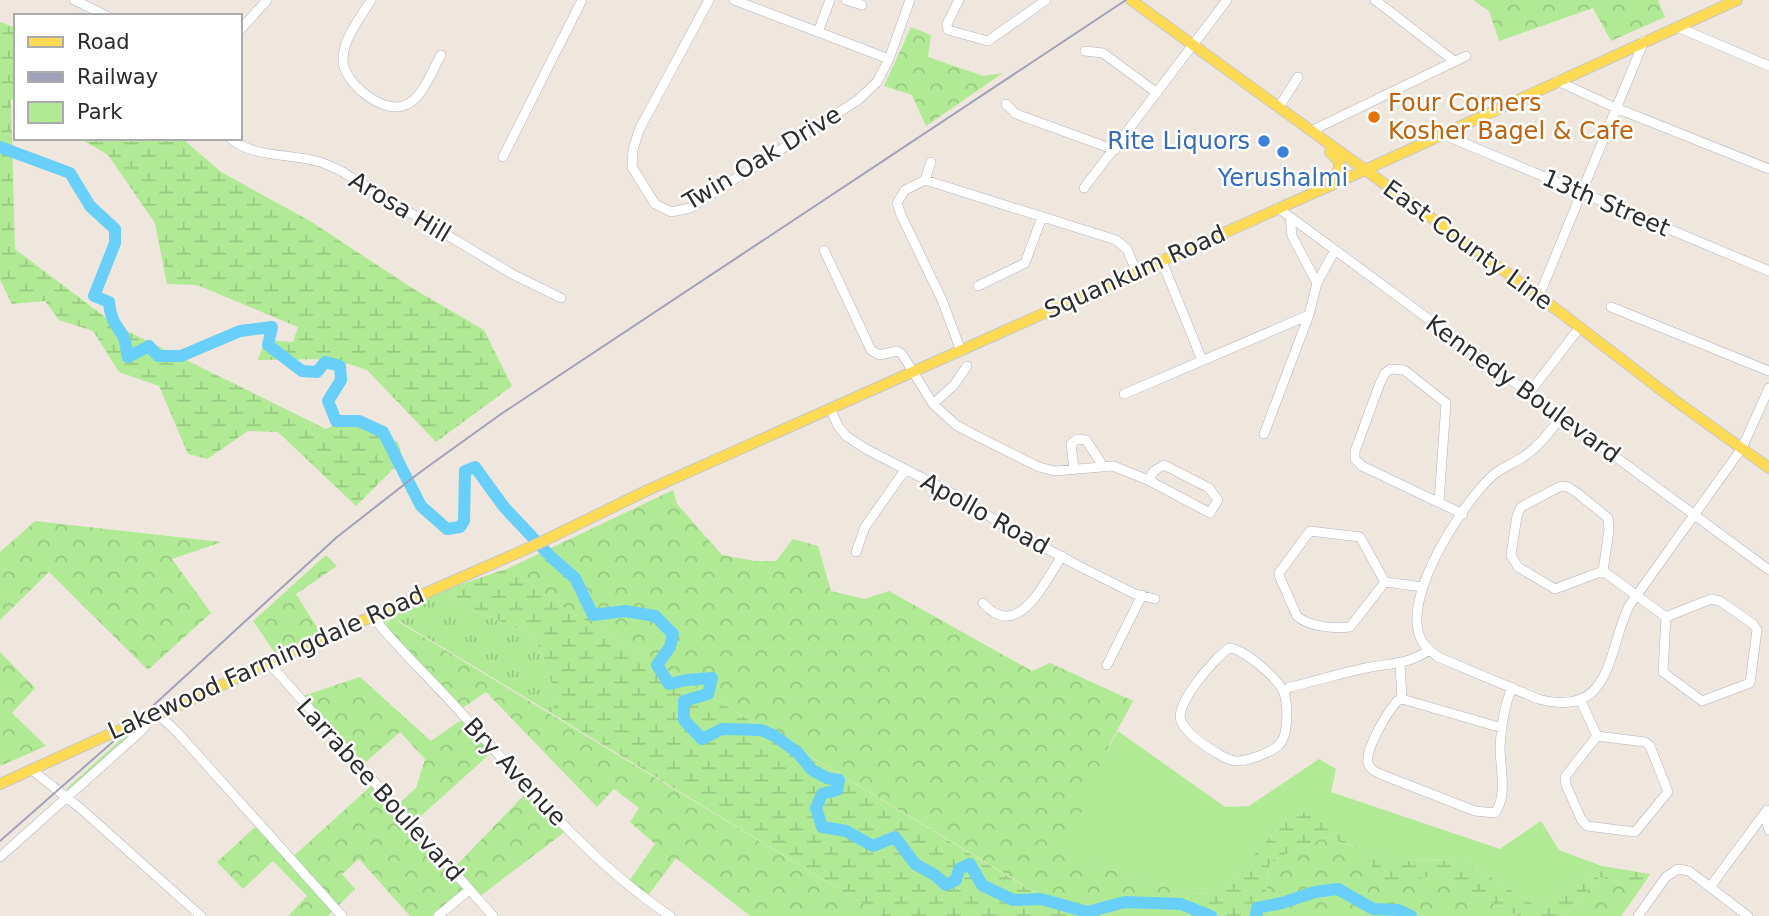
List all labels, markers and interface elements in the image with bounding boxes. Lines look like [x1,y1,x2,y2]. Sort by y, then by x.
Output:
legend [14,14,242,140]
text: Road [77,30,130,54]
text: Railway [77,65,158,89]
place label: Four Corners Kosher Bagel & Cafe [1388,89,1634,145]
text: Park [77,100,123,124]
street label: Twin Oak Drive [677,100,846,217]
marker: Four Corners Kosher Bagel & Cafe [1366,109,1382,125]
place label: Rite Liquors [1107,127,1250,155]
marker: Rite Liquors [1256,133,1272,149]
marker: Yerushalmi [1275,144,1291,160]
place label: Yerushalmi [1217,164,1348,192]
street label: 13th Street [1538,164,1674,242]
street label: Arosa Hill [344,166,456,248]
street label: East County Line [1378,174,1558,316]
street label: Squankum Road [1040,220,1230,324]
street label: Kennedy Boulevard [1421,309,1625,469]
street label: Apollo Road [916,467,1054,561]
street label: Lakewood Farmingdale Road [104,580,428,746]
street label: Larrabee Boulevard [291,693,469,887]
street label: Bry Avenue [458,712,572,832]

